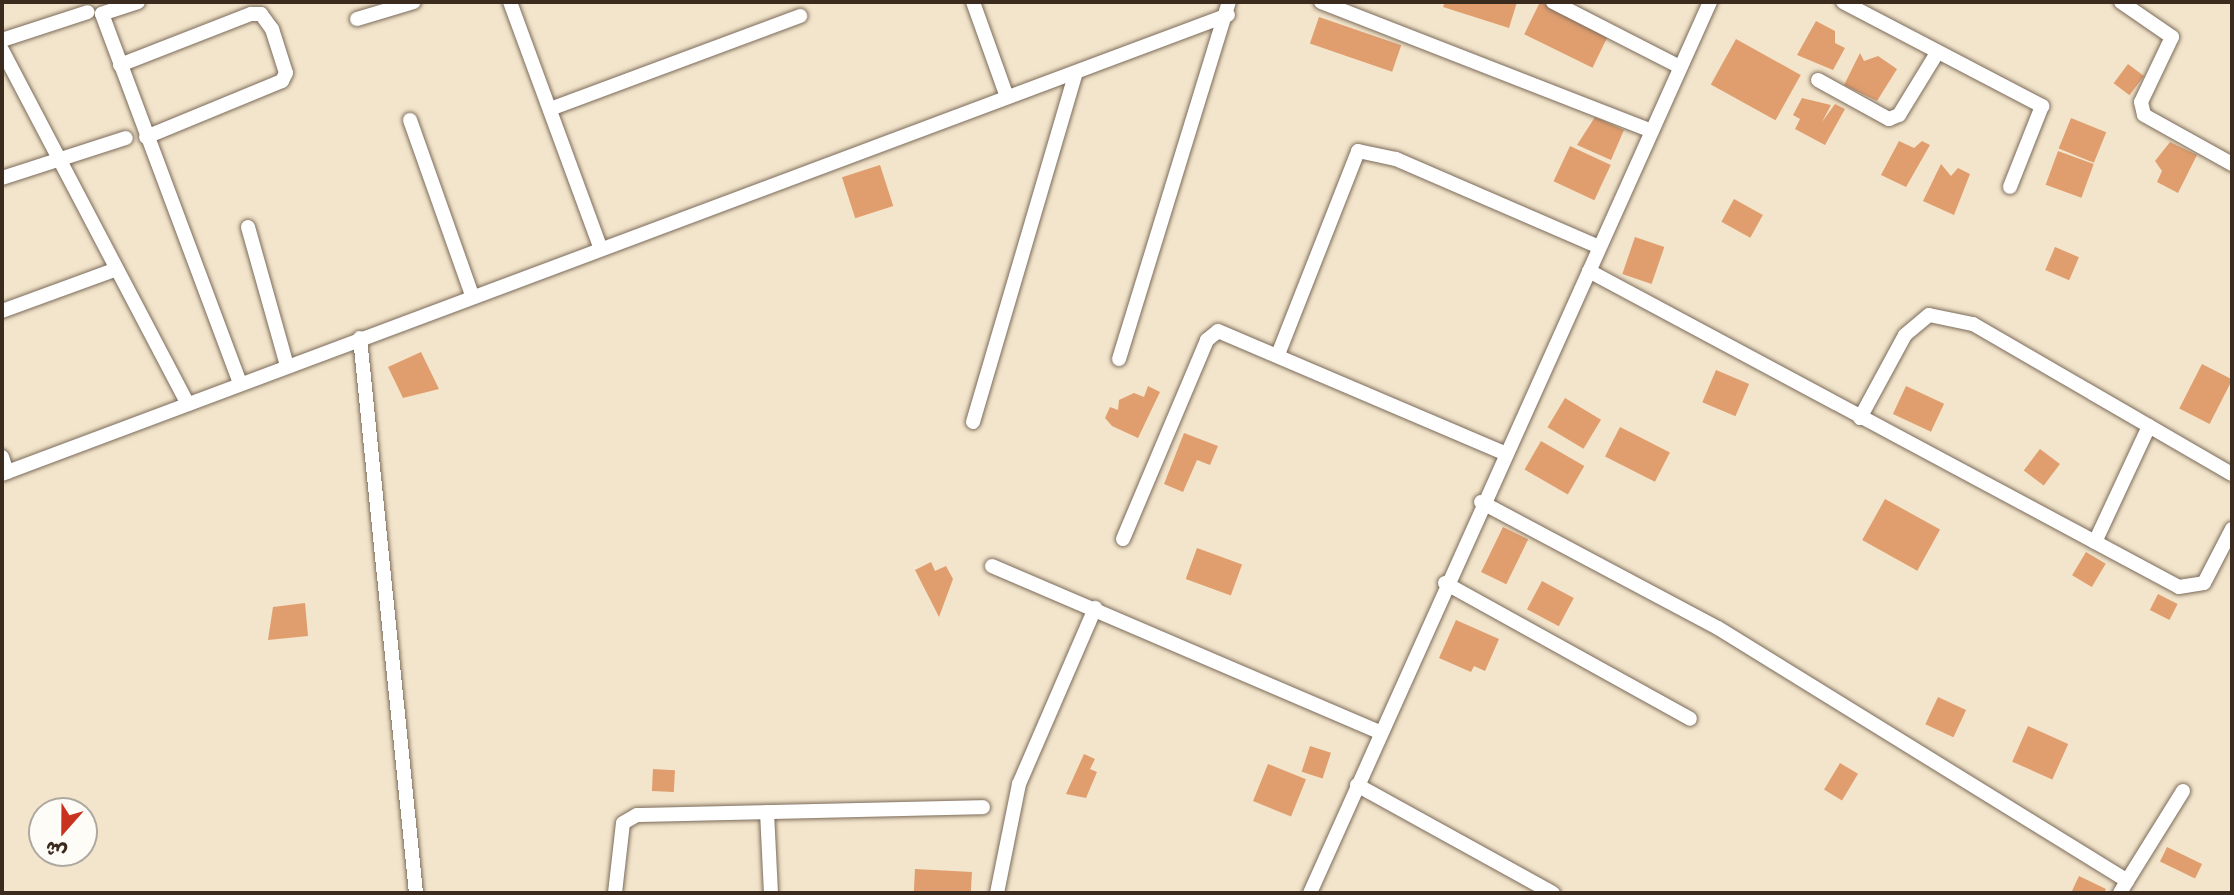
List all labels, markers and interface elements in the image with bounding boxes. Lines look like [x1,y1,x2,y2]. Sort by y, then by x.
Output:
north arrow [28,797,98,867]
text: ش [42,836,70,864]

